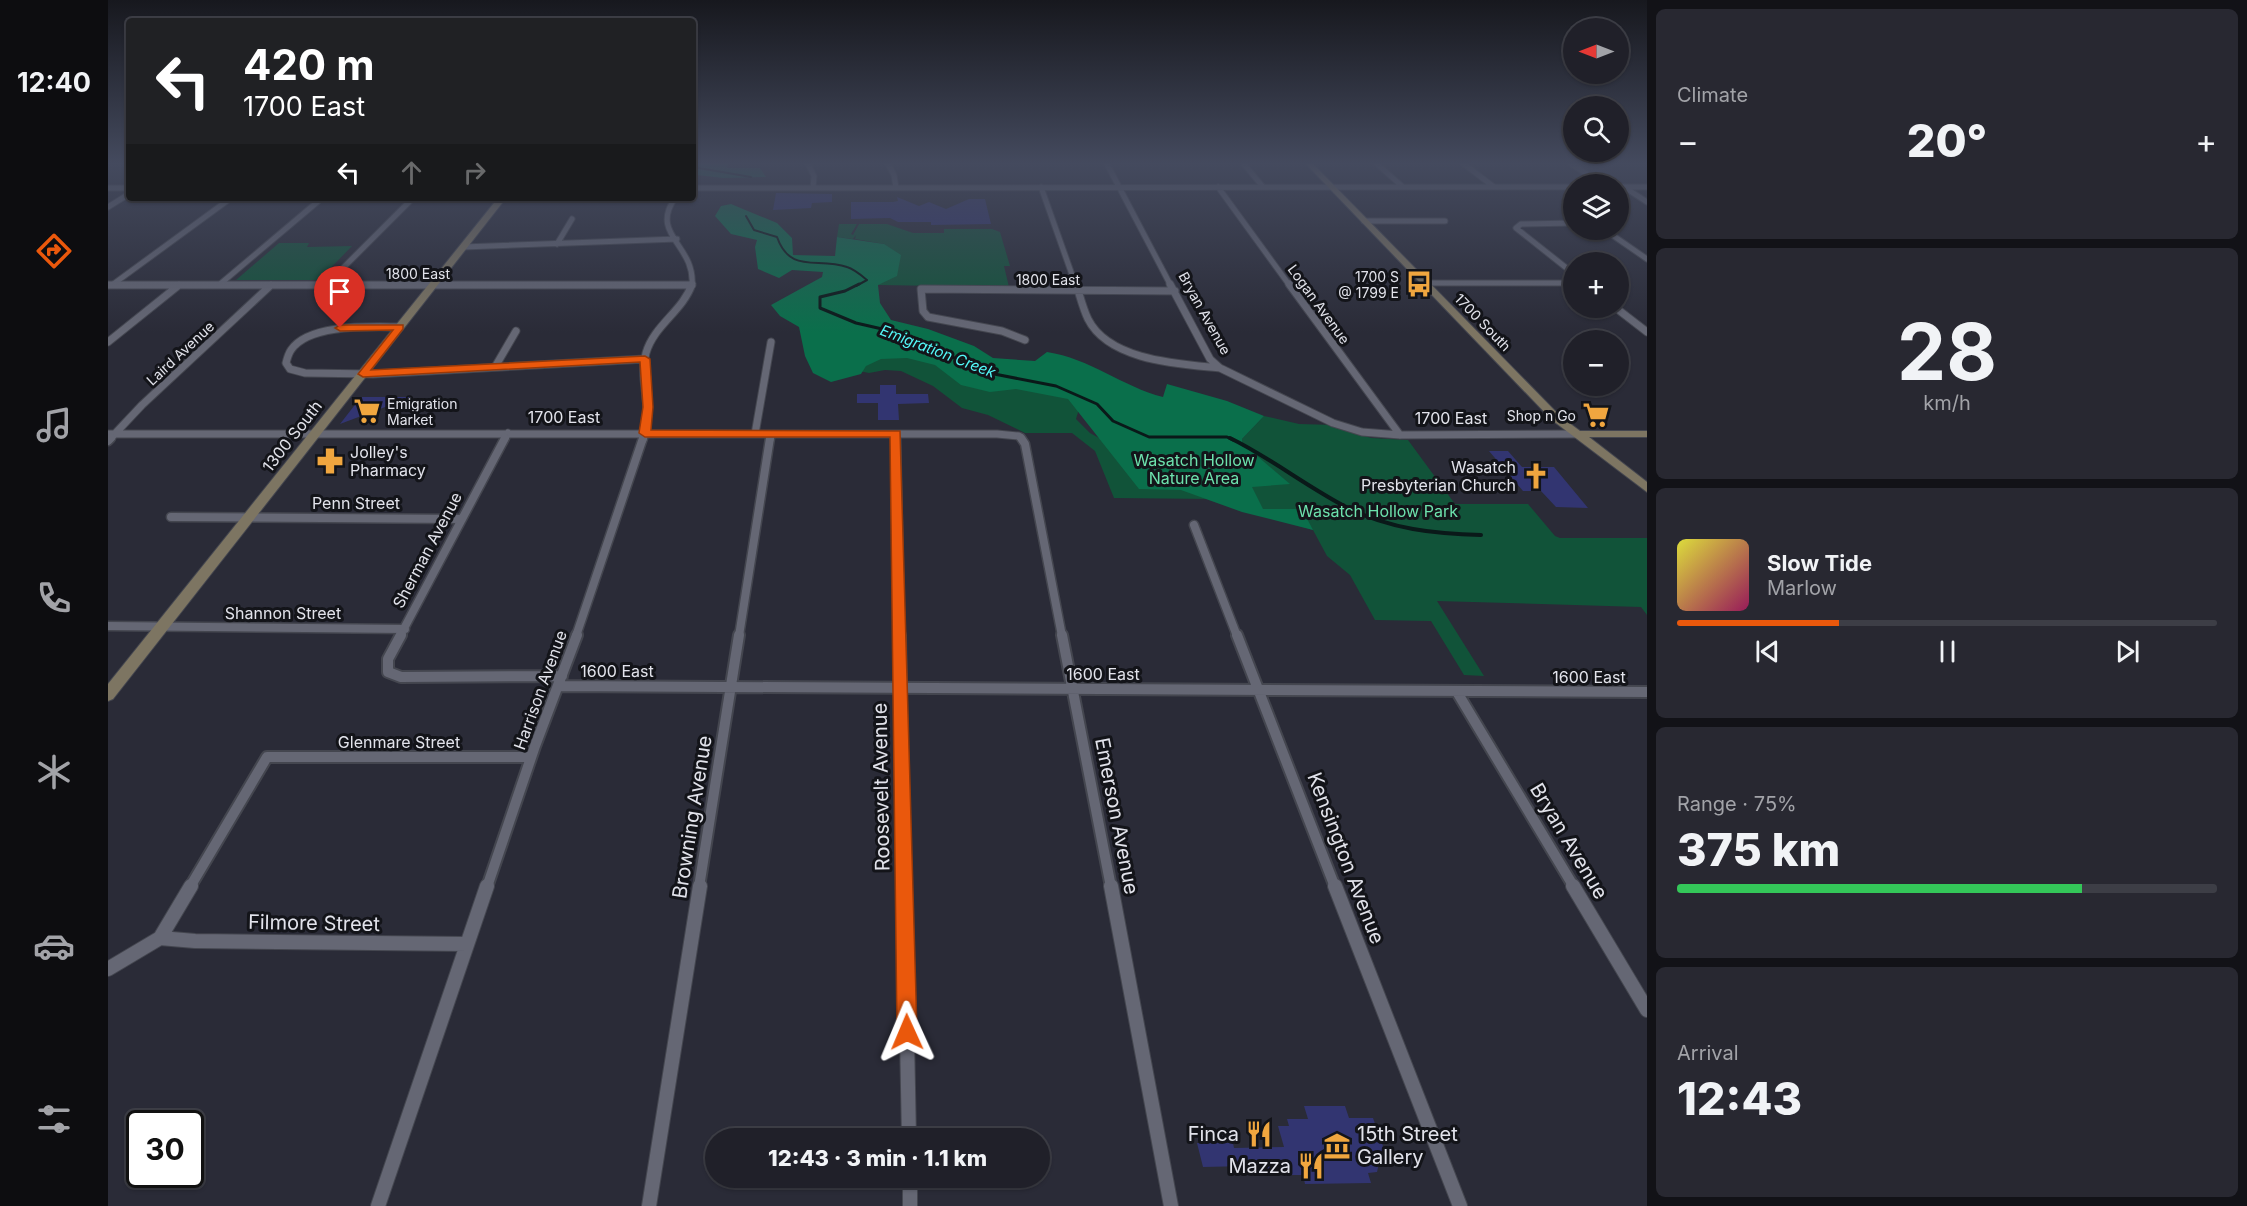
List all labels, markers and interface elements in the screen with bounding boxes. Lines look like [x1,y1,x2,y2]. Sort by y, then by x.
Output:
north arrow [1563,18,1629,84]
map controls [1563,18,1629,396]
text: 420 m [243,39,374,90]
icon: left [144,42,222,120]
text: 12:40 [17,66,91,99]
text: Climate [1677,83,1748,107]
text: 1700 East [243,90,365,123]
button: search [1563,96,1629,162]
text: 20° [1907,113,1987,168]
text: − [1677,121,1699,161]
text: + [2195,121,2217,161]
icon: left [332,156,365,189]
icon: ahead [395,156,428,189]
icon: right [458,156,491,189]
button: layers [1563,174,1629,240]
icon: directions [33,230,75,272]
button: + [1563,252,1629,318]
street label: Logan Avenue [1284,261,1354,347]
street label: 1800 East [386,265,451,282]
pin [314,266,365,328]
place label: 1700 S @ 1799 E [1338,268,1399,301]
street label: Bryan Avenue [1175,269,1235,357]
bus stop icon: 1700 S @ 1799 E [1404,269,1434,299]
street label: 1800 East [1016,271,1081,288]
icon: arrive [323,275,356,308]
street label: 1700 South [1451,290,1515,354]
text: 28 [1897,304,1997,399]
street label: Laird Avenue [143,317,217,389]
water label: Emigration Creek [878,320,999,382]
button: − [1563,330,1629,396]
text: km/h [1923,391,1971,415]
place label: Emigration Market [387,395,457,428]
street label: 1300 South [258,396,326,476]
supermarket icon: Emigration Market [352,396,382,426]
supermarket icon: Shop n Go [1581,400,1611,430]
icon: music [33,404,75,446]
street label: 1700 East [528,407,600,427]
place label: Shop n Go [1507,407,1576,424]
street label: 1700 East [1415,408,1487,428]
place label: Jolley's Pharmacy [350,442,426,480]
pharmacy icon: Jolley's Pharmacy [315,446,345,476]
park label: Wasatch Hollow Nature Area [1133,450,1255,488]
place label: Wasatch Presbyterian Church [1361,457,1516,495]
church icon: Wasatch Presbyterian Church [1521,461,1551,491]
street label: Sherman Avenue [388,489,466,611]
street label: Penn Street [312,493,400,513]
park label: Wasatch Hollow Park [1298,501,1458,521]
text: Slow Tide [1767,550,1872,576]
text: Marlow [1767,576,1837,600]
icon: phone [33,577,75,619]
street label: Shannon Street [225,603,341,623]
street label: Harrison Avenue [509,628,571,752]
icon: previous [1751,635,1784,668]
icon: pause [1931,635,1964,668]
icon: next [2111,635,2144,668]
street label: 1600 East [580,661,654,681]
street label: 1600 East [1066,664,1140,684]
street label: 1600 East [1552,667,1626,687]
street label: Roosevelt Avenue [868,703,894,871]
street label: Glenmare Street [338,732,460,752]
street label: Browning Avenue [667,734,717,900]
street label: Emerson Avenue [1090,736,1144,896]
icon: climate [33,751,75,793]
street label: Kensington Avenue [1302,769,1390,947]
street label: Bryan Avenue [1525,779,1613,903]
text: Range · 75% [1677,792,1797,816]
text: 375 km [1677,822,1840,877]
street label: Filmore Street [248,910,381,936]
icon: car [33,925,75,967]
position arrow [875,1000,939,1064]
text: Arrival [1677,1041,1739,1065]
text: 12:43 [1677,1071,1802,1126]
icon: filters [33,1098,75,1140]
speed limit sign: 30 [126,1110,204,1188]
restaurant icon: Finca [1244,1119,1274,1149]
place label: Finca [1188,1122,1239,1146]
place label: 15th Street Gallery [1357,1122,1458,1169]
museum icon: 15th Street Gallery [1322,1131,1352,1161]
text: 12:43 · 3 min · 1.1 km [768,1145,987,1171]
restaurant icon: Mazza [1296,1151,1326,1181]
place label: Mazza [1228,1154,1291,1178]

